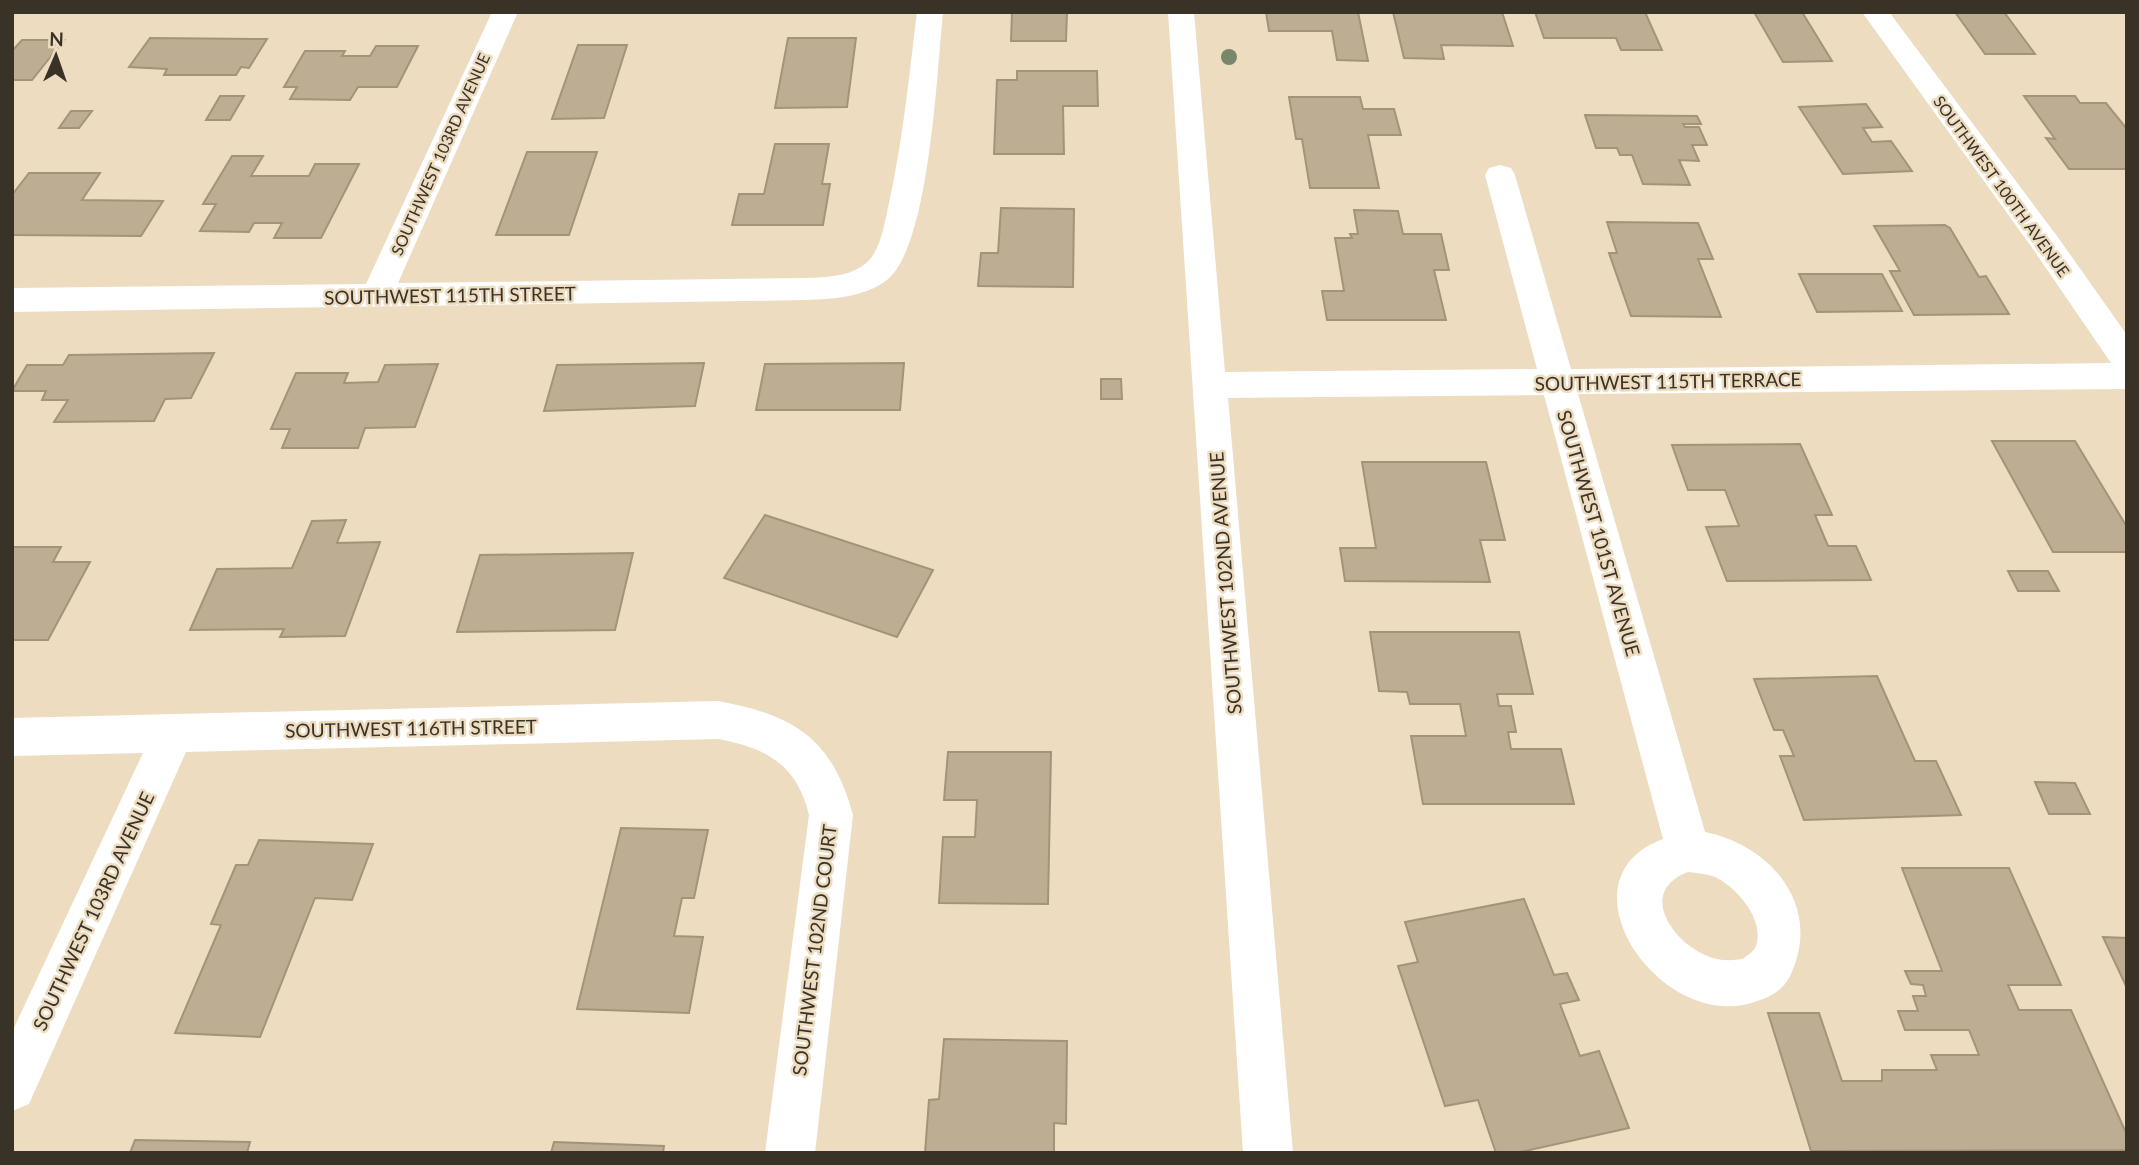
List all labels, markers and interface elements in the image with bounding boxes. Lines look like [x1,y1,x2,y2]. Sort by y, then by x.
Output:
north arrow [21,21,91,91]
text: N [49,27,64,50]
street label: SOUTHWEST 103RD AVENUE [387,50,493,258]
street label: SOUTHWEST 100TH AVENUE [1930,92,2074,280]
street label: SOUTHWEST 115TH STREET [324,281,576,309]
street label: SOUTHWEST 115TH TERRACE [1534,367,1802,395]
street label: SOUTHWEST 101ST AVENUE [1553,407,1645,659]
street label: SOUTHWEST 102ND AVENUE [1204,451,1246,715]
street label: SOUTHWEST 116TH STREET [285,714,537,742]
street label: SOUTHWEST 103RD AVENUE [28,788,158,1034]
street label: SOUTHWEST 102ND COURT [787,823,841,1077]

